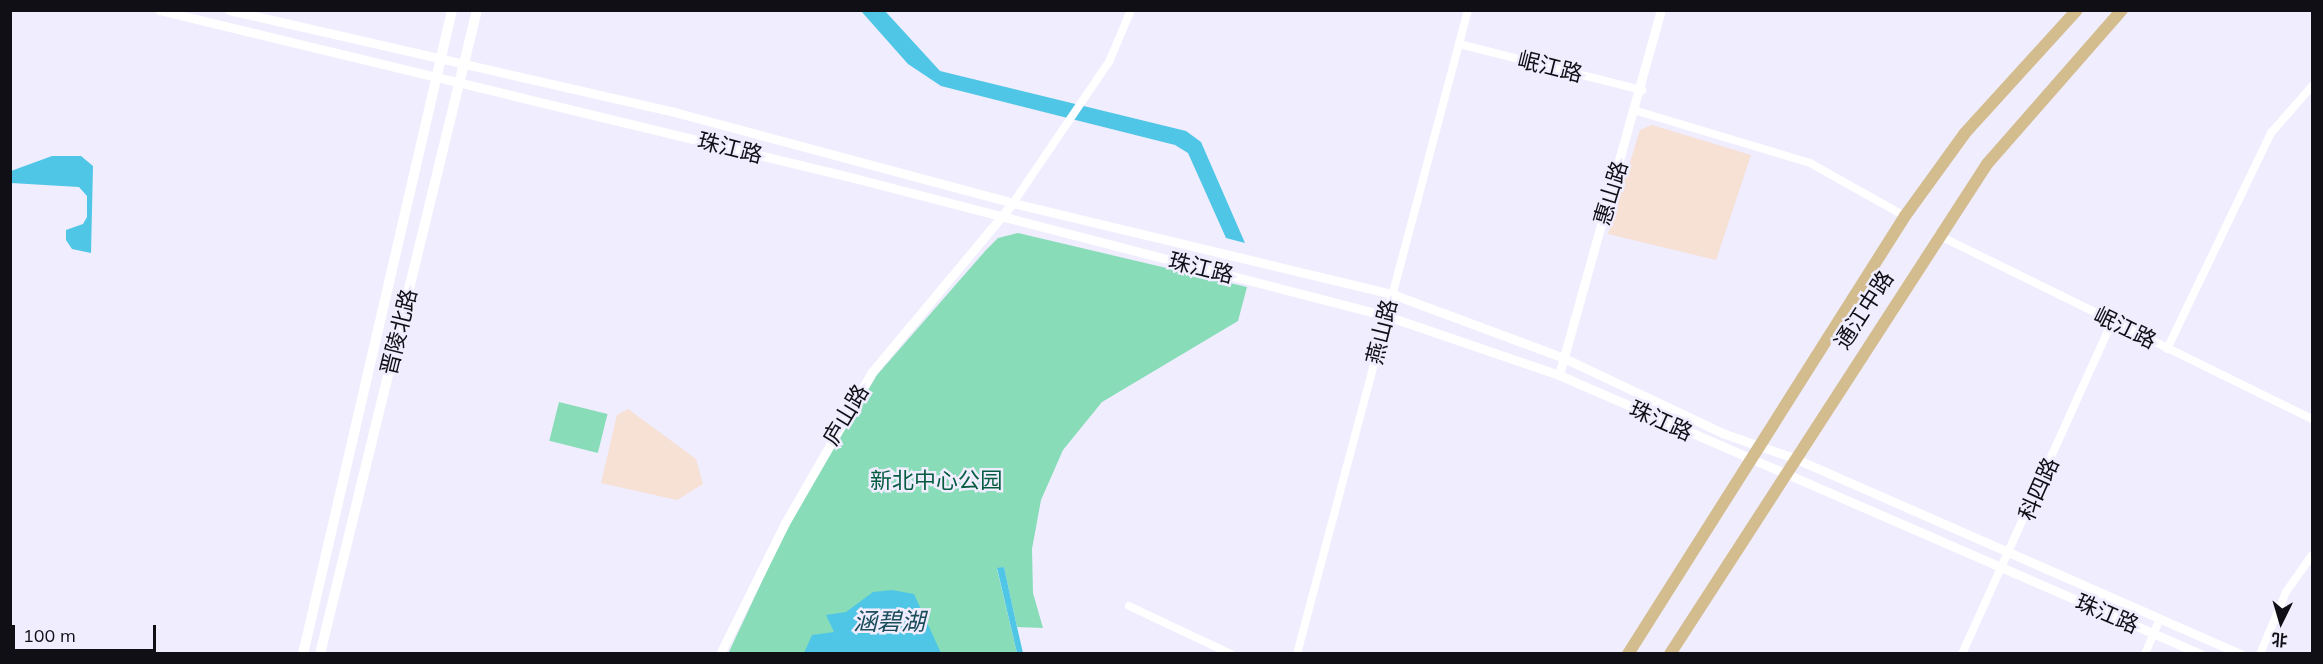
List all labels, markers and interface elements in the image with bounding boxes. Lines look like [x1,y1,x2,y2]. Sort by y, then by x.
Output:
street label: 岷江路 [1515,46,1585,88]
street label: 珠江路 [695,127,765,169]
street label: 惠山路 [1589,158,1633,228]
street label: 珠江路 [1166,247,1236,289]
street label: 通江中路 [1829,266,1899,354]
street label: 晋陵北路 [376,286,422,378]
street label: 燕山路 [1361,297,1403,367]
street label: 岷江路 [2090,302,2160,354]
street label: 庐山路 [818,380,874,450]
street label: 珠江路 [1625,396,1697,446]
street label: 科四路 [2014,453,2064,525]
park label: 新北中心公园 [870,468,1002,494]
street label: 珠江路 [2071,589,2143,639]
north arrow [2251,592,2311,652]
water label: 涵碧湖 [853,608,925,636]
scale bar [15,613,159,651]
text: 100 m [23,624,76,647]
text: 北 [2271,629,2288,651]

